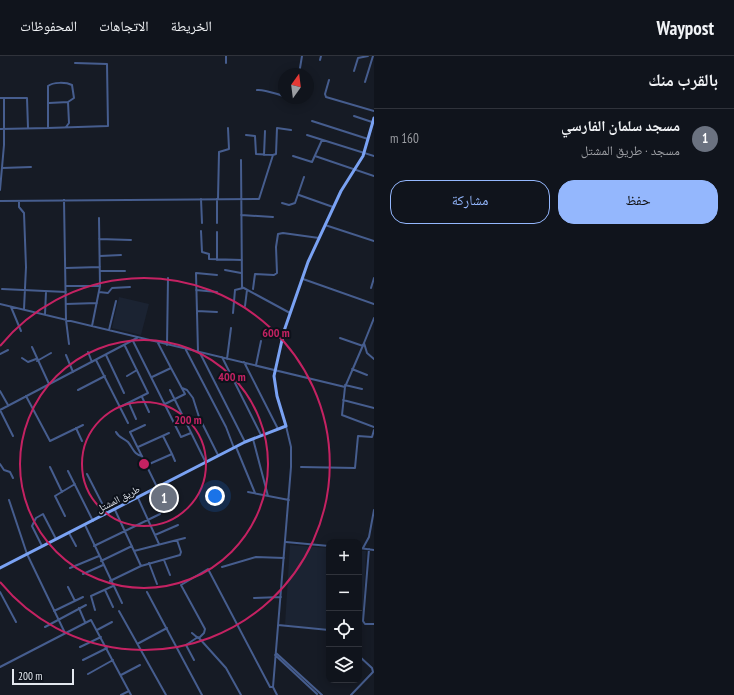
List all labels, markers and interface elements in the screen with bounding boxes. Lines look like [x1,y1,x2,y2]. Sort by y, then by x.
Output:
text: Waypost [657,16,714,40]
text: المحفوظات [20,17,77,35]
text: الاتجاهات [99,17,149,35]
text: الخريطة [171,17,212,35]
north arrow [278,68,314,104]
text: بالقرب منك [648,69,718,91]
text: مسجد سلمان الفارسي [561,116,680,135]
text: 160 m [390,130,419,147]
text: 1 [702,130,708,147]
text: مسجد · طريق المشتل [581,142,680,159]
button: مشاركة [390,180,550,224]
button: حفظ [558,180,718,224]
text: 600 m [262,325,290,340]
text: 400 m [218,369,246,384]
text: 200 m [174,412,202,427]
centre of rings [137,457,151,471]
street label: طريق المشتل [94,482,142,516]
pin: 1 [151,483,177,513]
your location [205,486,225,506]
map controls [326,539,362,683]
button: + [326,539,362,575]
button: − [326,575,362,611]
button: locate [326,611,362,647]
button: layers [326,647,362,683]
scale bar [12,667,74,686]
text: 200 m [18,669,42,683]

